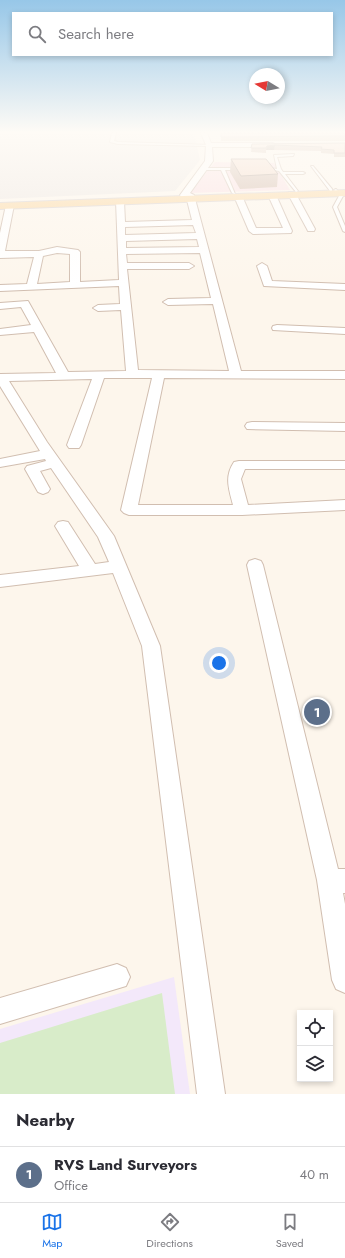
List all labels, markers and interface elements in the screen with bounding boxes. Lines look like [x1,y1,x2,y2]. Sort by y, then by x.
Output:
search box [12,12,333,56]
icon: search [26,23,48,45]
text: Search here [58,23,134,45]
north arrow [249,68,285,104]
your location [209,653,229,673]
pin: 1 [304,697,330,727]
map controls [297,1010,333,1082]
button: locate [297,1010,333,1046]
button: layers [297,1046,333,1082]
text: Nearby [16,1108,74,1132]
text: RVS Land Surveyors [54,1154,197,1176]
text: 1 [26,1165,32,1184]
text: 40 m [300,1165,329,1184]
text: Office [54,1176,88,1195]
tab: Map [41,1211,63,1251]
tab: Directions [146,1211,193,1251]
tab: Saved [276,1211,304,1251]

